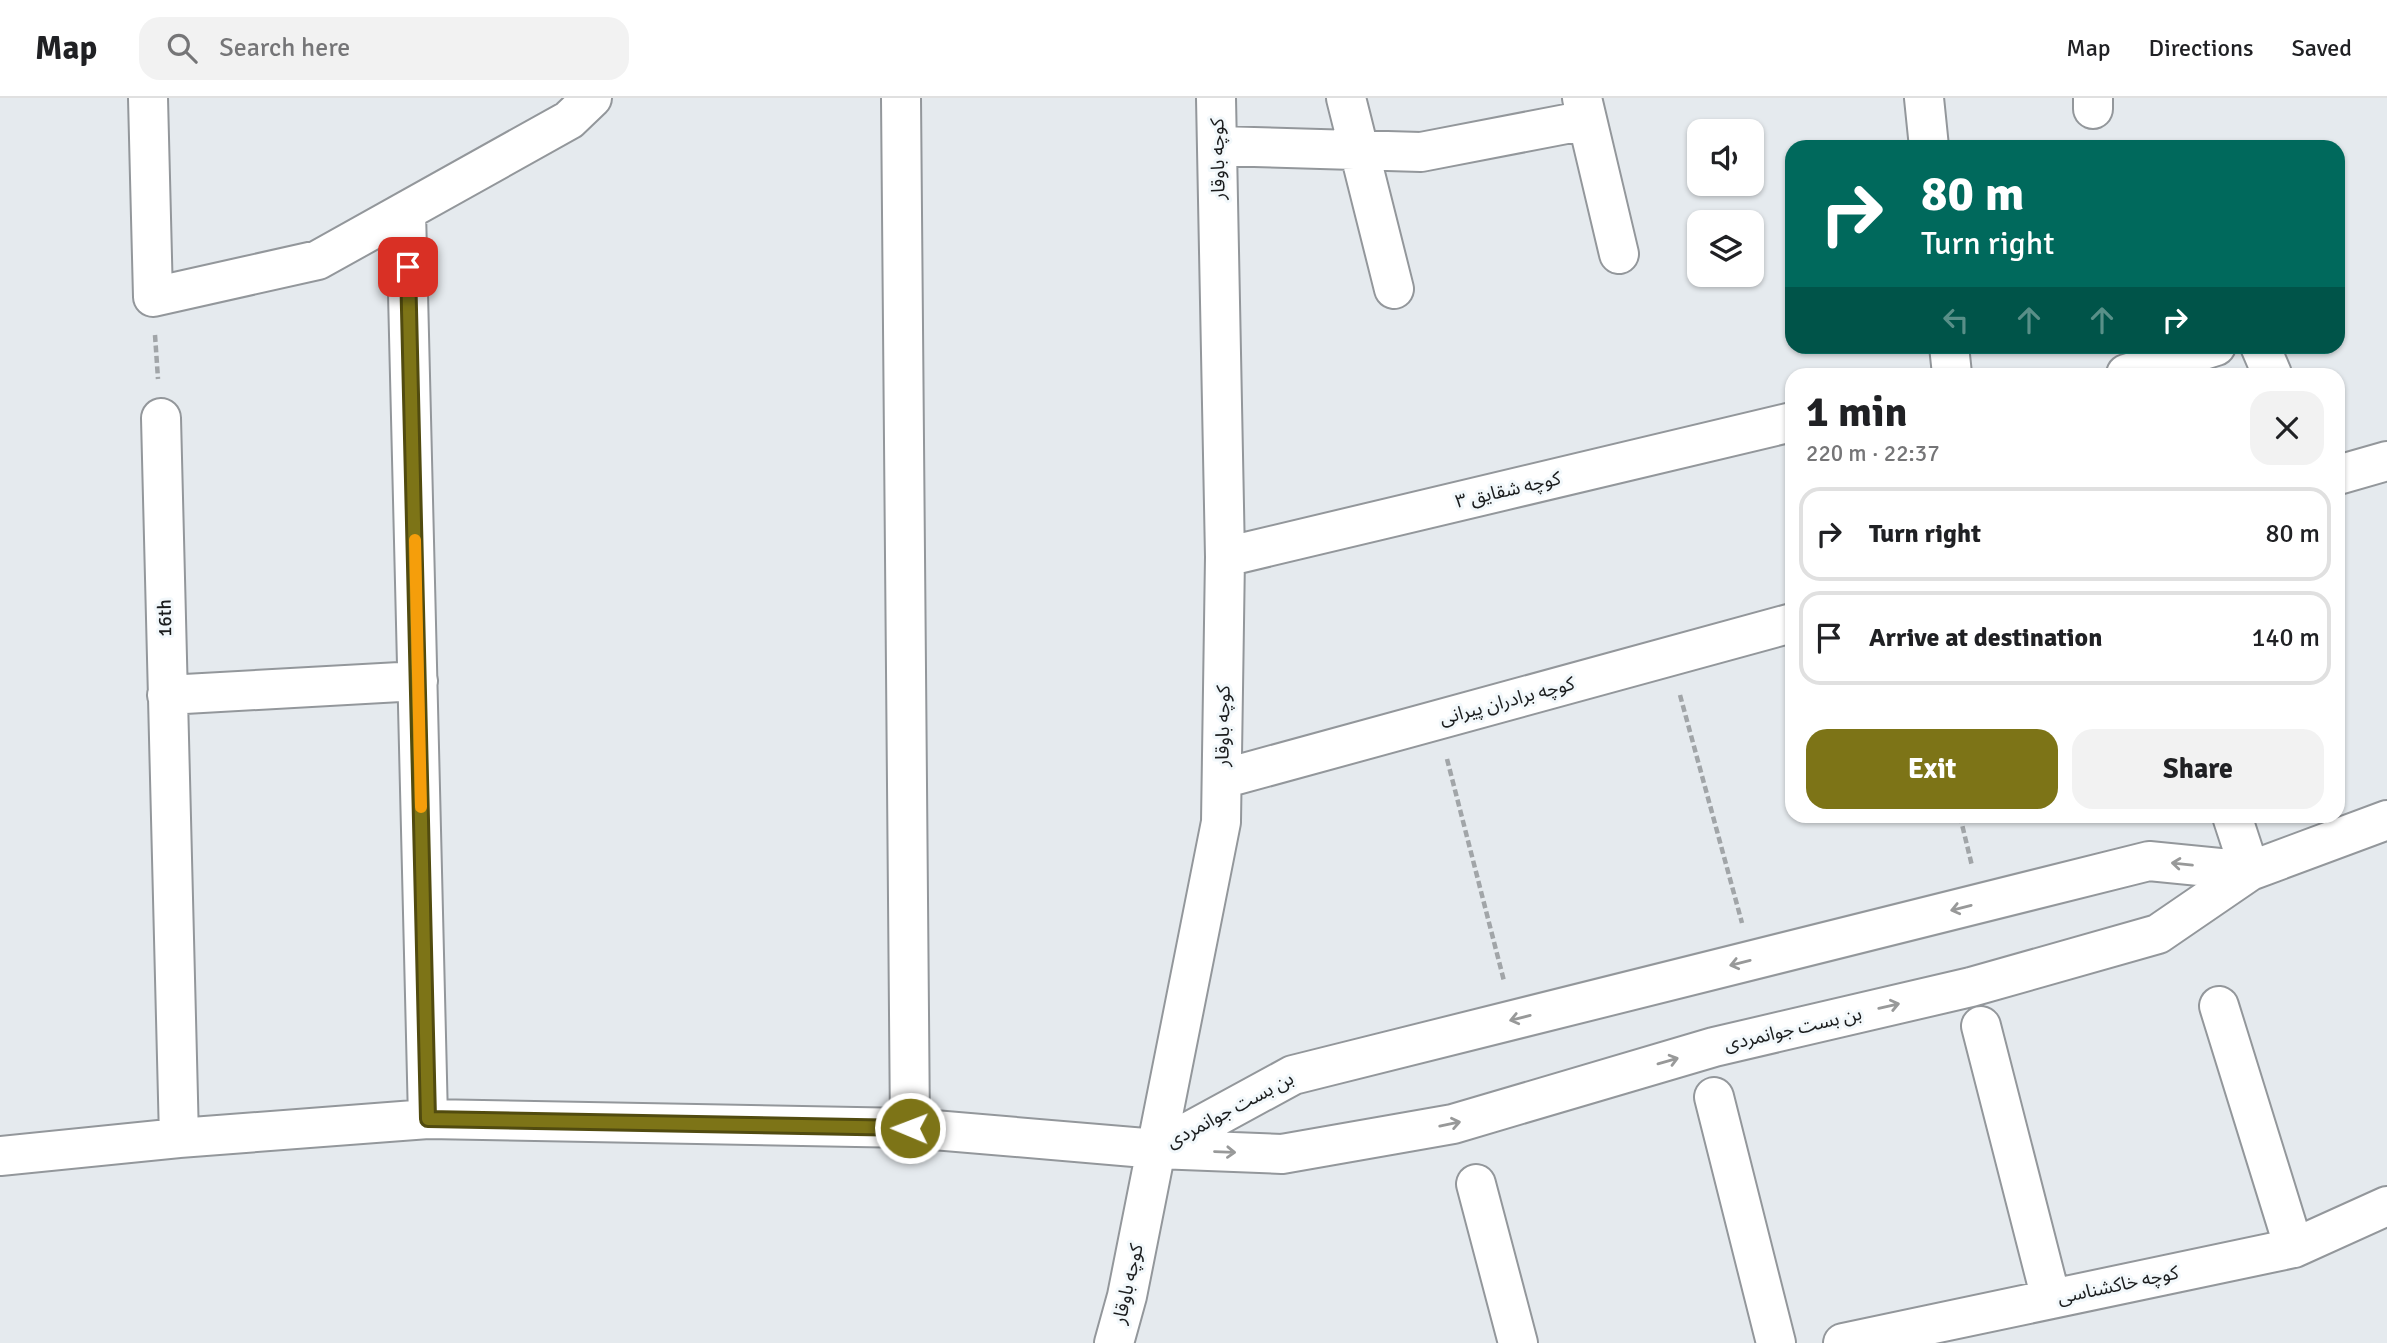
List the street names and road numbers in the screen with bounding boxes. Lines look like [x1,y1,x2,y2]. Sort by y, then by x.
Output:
street label: کوچه باوقار [1205,117,1231,201]
street label: کوچه شقایق ۳ [1453,466,1564,514]
street label: 16th [153,599,177,637]
street label: کوچه برادران پیرانی [1437,671,1578,731]
street label: کوچه باوقار [1210,684,1236,768]
street label: بن بست جوانمردی [1722,1001,1864,1057]
street label: بن بست جوانمردی [1162,1066,1298,1154]
street label: کوچه باوقار [1107,1240,1149,1327]
street label: کوچه خاکشناسی [2055,1260,2182,1310]

